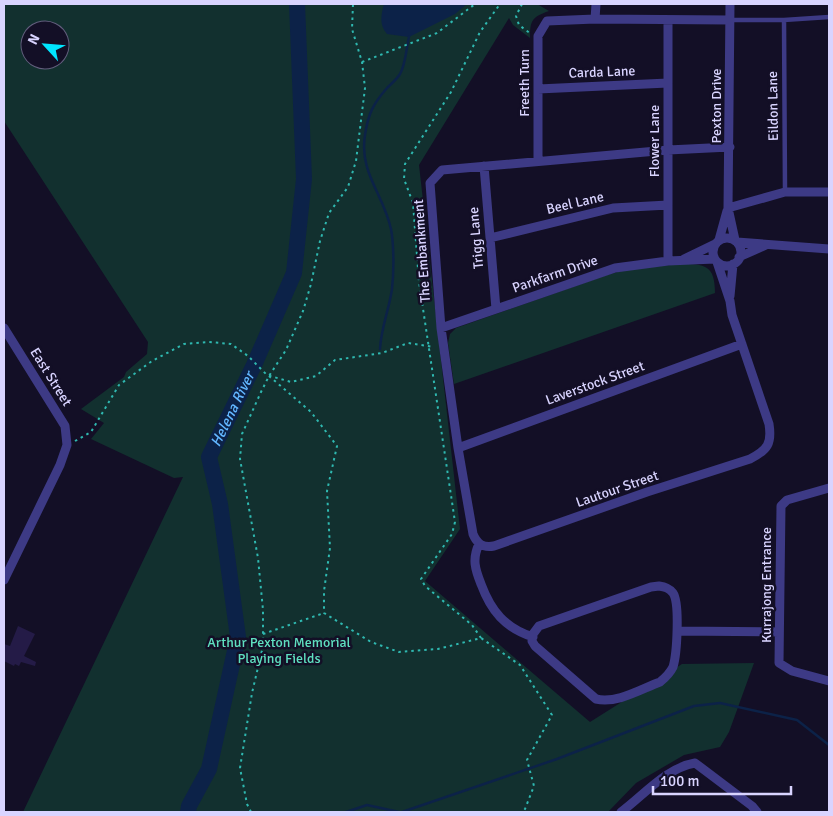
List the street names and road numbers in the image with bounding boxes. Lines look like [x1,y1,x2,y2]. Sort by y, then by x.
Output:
street label: Freeth Turn [516,49,533,117]
street label: Carda Lane [568,62,636,82]
street label: Pexton Drive [708,68,725,144]
street label: Eildon Lane [764,71,782,141]
street label: Flower Lane [646,105,663,177]
street label: Beel Lane [545,188,605,218]
street label: The Embankment [410,199,434,303]
street label: Trigg Lane [465,206,487,270]
street label: Parkfarm Drive [510,251,600,297]
street label: East Street [26,345,76,409]
street label: Laverstock Street [543,357,647,409]
street label: Lautour Street [573,467,661,511]
street label: Kurrajong Entrance [758,527,775,643]

